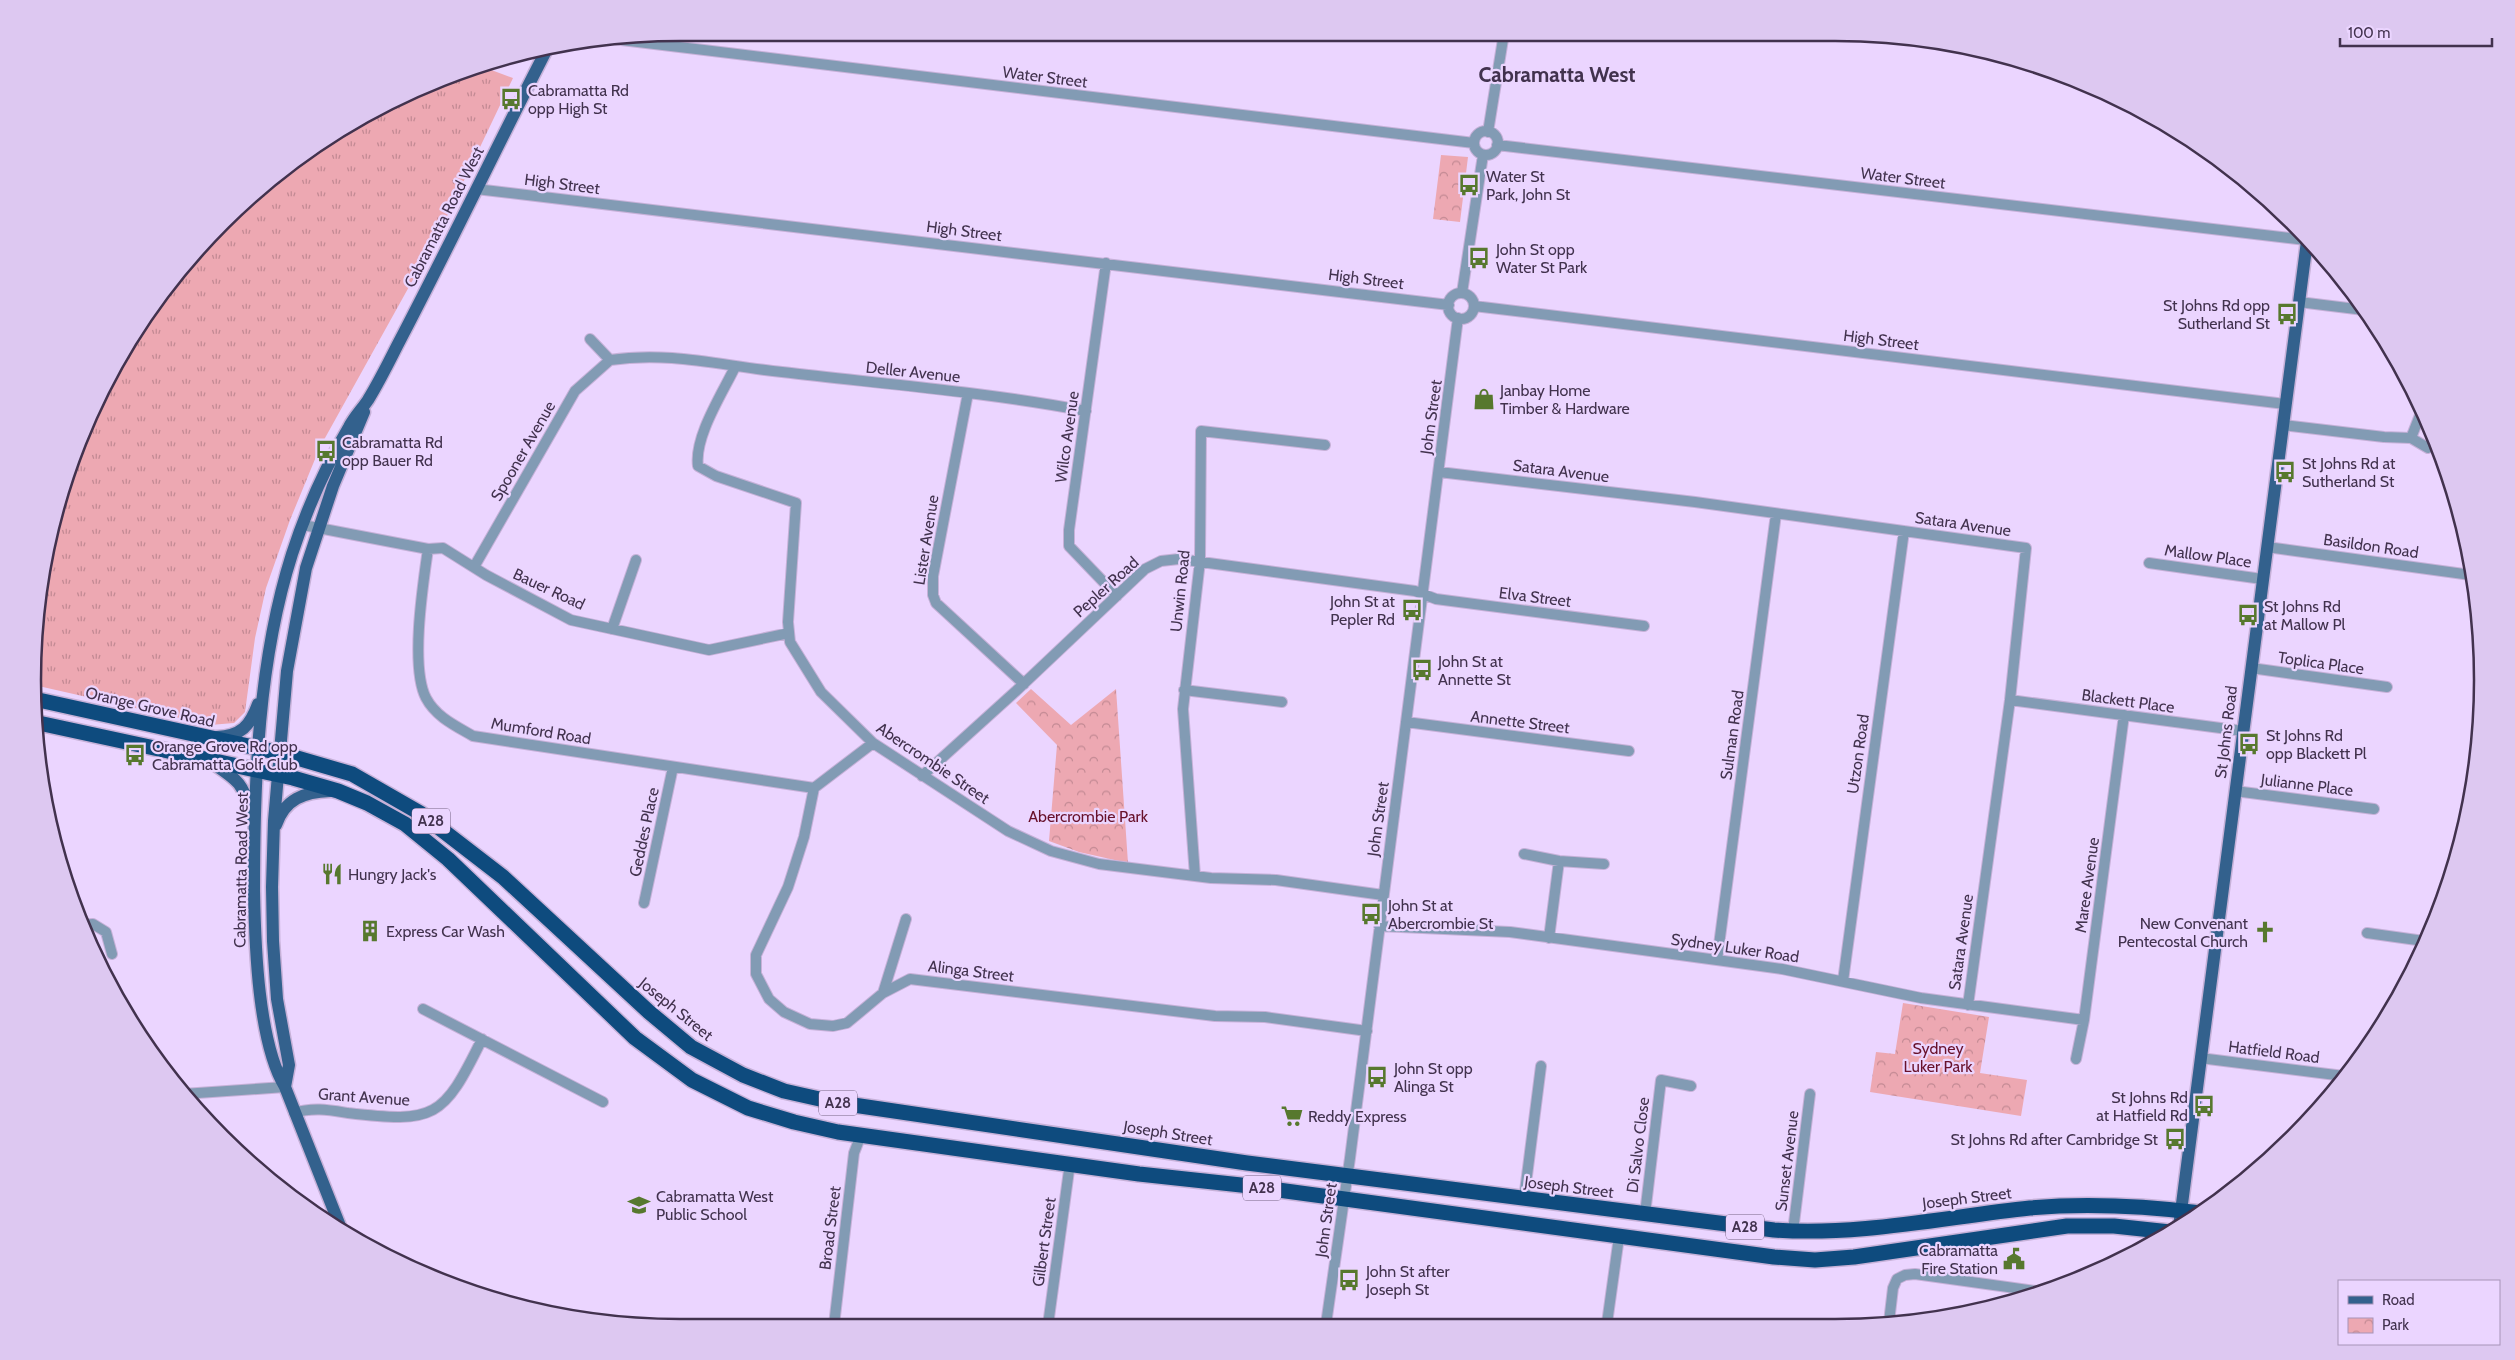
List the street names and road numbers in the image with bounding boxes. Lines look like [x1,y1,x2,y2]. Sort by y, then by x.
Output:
street label: Water Street [1002,62,1089,92]
street label: Cabramatta Road West [400,143,488,291]
street label: Water Street [1860,163,1947,193]
street label: High Street [523,170,601,198]
street label: High Street [925,217,1003,245]
street label: High Street [1327,265,1405,293]
street label: High Street [1842,326,1920,354]
street label: Deller Avenue [865,358,961,386]
street label: John Street [1416,378,1446,456]
street label: Wilco Avenue [1051,390,1083,484]
street label: Spooner Avenue [487,398,559,504]
street label: Satara Avenue [1512,456,1610,486]
street label: Lister Avenue [910,494,942,586]
street label: Satara Avenue [1914,508,2012,540]
street label: Basildon Road [2322,530,2420,562]
street label: Mallow Place [2163,540,2253,572]
street label: Unwin Road [1166,549,1194,633]
street label: Pepler Road [1069,553,1143,621]
street label: Bauer Road [510,564,588,614]
street label: Elva Street [1498,583,1573,611]
street label: Toplica Place [2277,648,2365,678]
street label: Orange Grove Road [84,683,216,731]
street label: Blackett Place [2080,685,2176,717]
street label: St Johns Road [2211,685,2241,779]
street label: Sulman Road [1716,689,1748,781]
street label: Annette Street [1469,707,1571,738]
street label: Utzon Road [1843,713,1873,795]
street label: Mumford Road [490,714,592,748]
street label: Abercrombie Street [873,718,993,808]
street label: Julianne Place [2259,770,2354,800]
street label: John Street [1363,780,1393,858]
street label: Geddes Place [625,786,663,878]
street label: Cabramatta Road West [230,791,252,948]
road number: A28 [412,808,450,834]
street label: Maree Avenue [2071,836,2103,934]
street label: Satara Avenue [1945,893,1977,991]
street label: Sydney Luker Road [1670,930,1800,966]
street label: Alinga Street [927,956,1016,986]
street label: Joseph Street [634,973,717,1045]
street label: Hatfield Road [2227,1037,2321,1067]
street label: Grant Avenue [318,1084,410,1110]
road number: A28 [819,1090,857,1116]
street label: Di Salvo Close [1623,1096,1653,1194]
street label: Sunset Avenue [1771,1110,1803,1212]
street label: Joseph Street [1121,1116,1214,1149]
street label: Joseph Street [1522,1172,1615,1202]
road number: A28 [1243,1176,1281,1200]
street label: John Street [1311,1181,1341,1259]
street label: Joseph Street [1920,1183,2013,1213]
street label: Broad Street [815,1184,845,1271]
street label: Gilbert Street [1028,1195,1060,1288]
road number: A28 [1726,1214,1764,1240]

